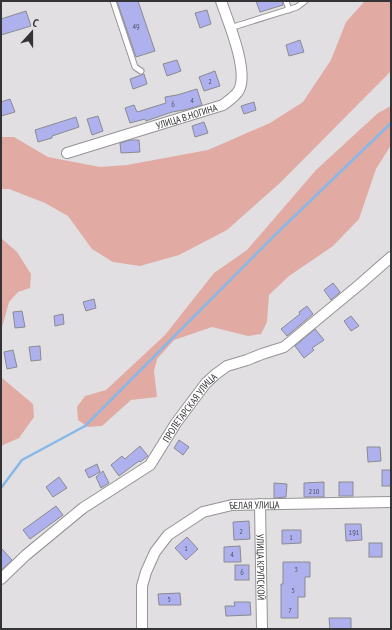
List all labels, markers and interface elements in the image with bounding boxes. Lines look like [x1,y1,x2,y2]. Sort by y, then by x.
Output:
north arrow [12,12,52,52]
text: С [31,15,40,30]
house number: 49 [132,21,140,31]
house number: 2 [208,76,212,86]
house number: 4 [190,95,194,105]
house number: 6 [171,99,175,109]
street label: УЛИЦА В.НОГИНА [154,101,219,132]
street label: ПРОЛЕТАРСКАЯ УЛИЦА [160,370,220,445]
house number: 210 [309,486,320,496]
street label: БЕЛАЯ УЛИЦА [228,498,280,512]
house number: 2 [239,526,243,536]
house number: 191 [349,527,360,537]
house number: 1 [289,532,293,542]
street label: УЛИЦА КРУПСКОЙ [253,534,268,600]
house number: 1 [184,543,188,553]
house number: 4 [230,549,234,559]
house number: 3 [294,564,298,574]
house number: 6 [240,567,244,577]
house number: 5 [291,585,295,595]
house number: 5 [167,594,171,604]
house number: 7 [288,605,292,615]

